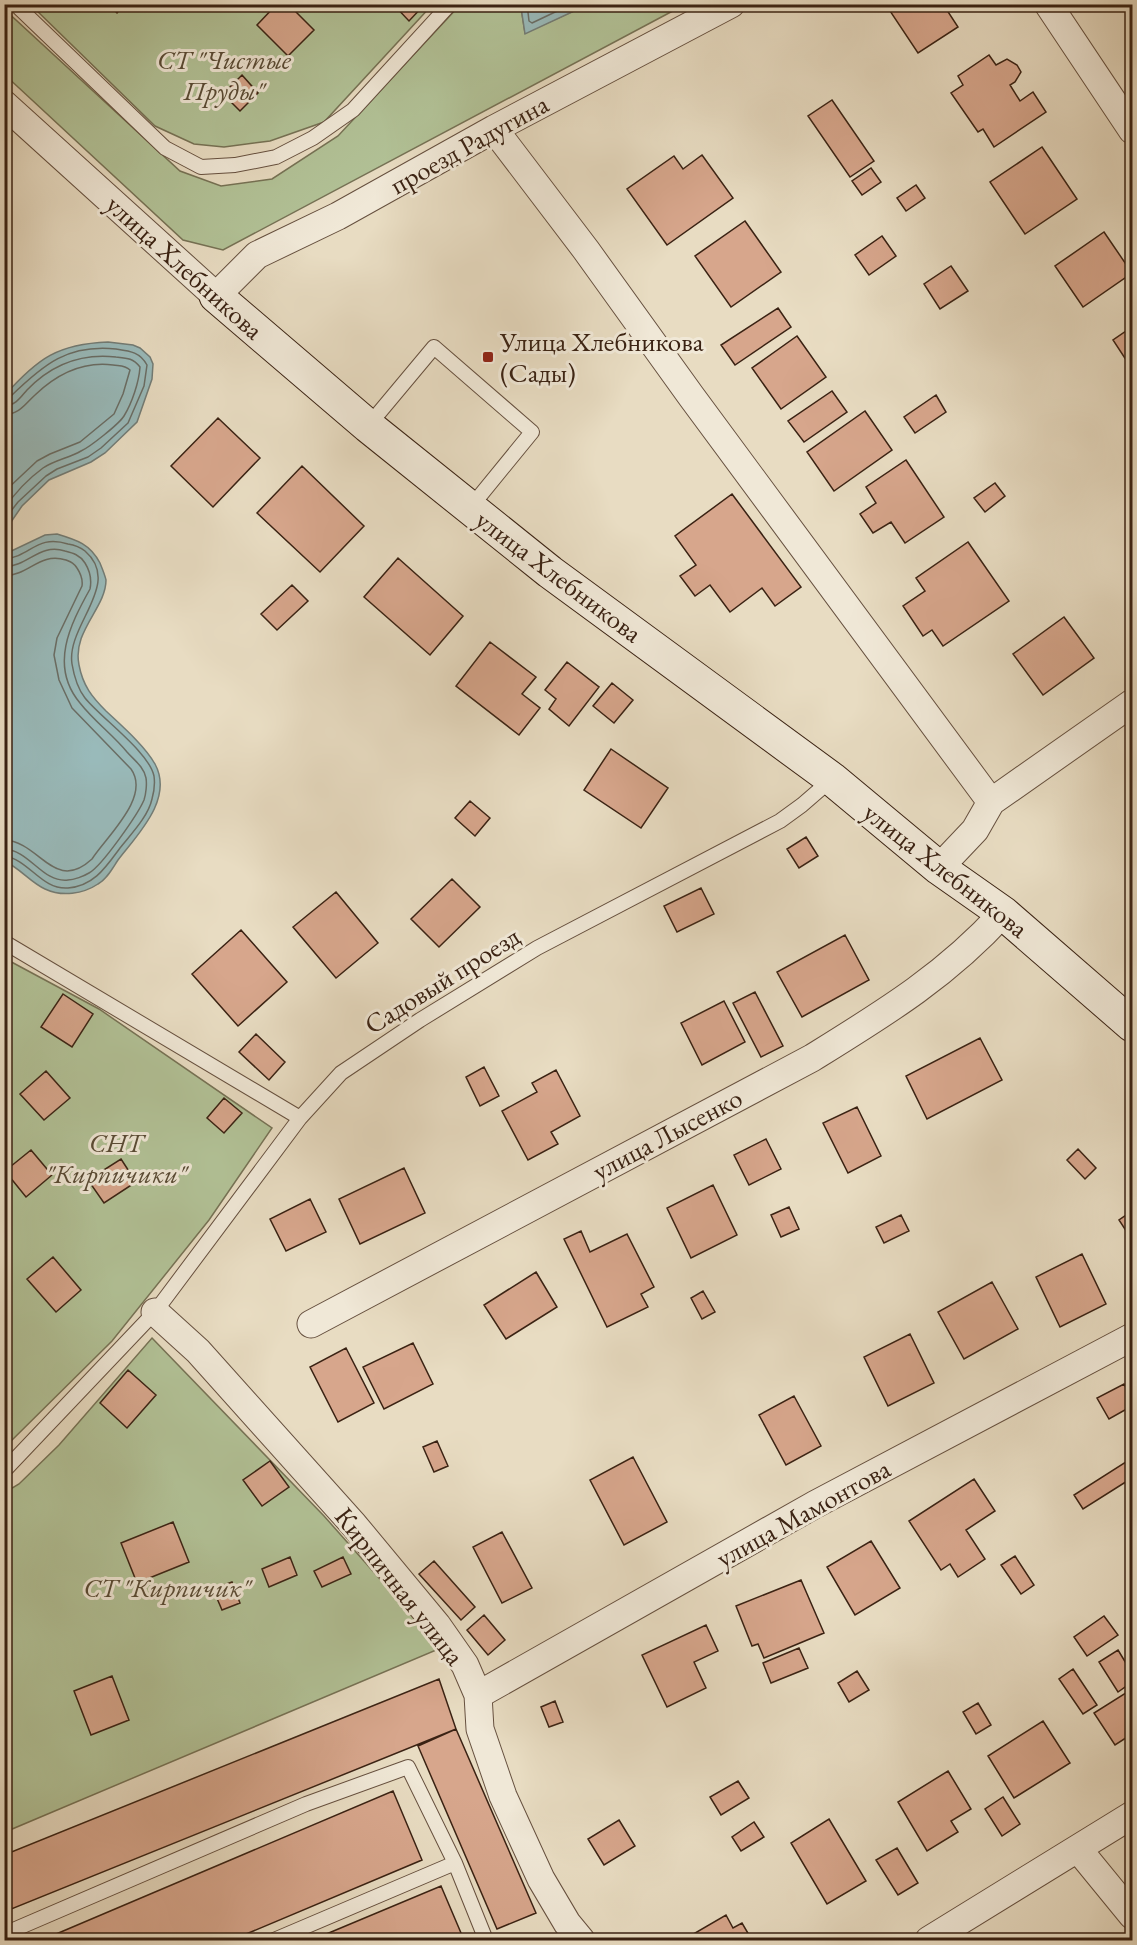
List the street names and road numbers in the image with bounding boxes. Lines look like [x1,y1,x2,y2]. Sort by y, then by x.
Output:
street label: проезд Радугина [383,86,555,202]
street label: улица Хлебникова [99,187,271,347]
street label: улица Хлебникова [469,502,650,650]
street label: улица Хлебникова [856,795,1036,946]
street label: Садовый проезд [358,918,526,1042]
street label: улица Лысенко [586,1080,748,1188]
street label: улица Мамонтова [710,1451,897,1575]
street label: Кирпичная улица [327,1500,473,1672]

